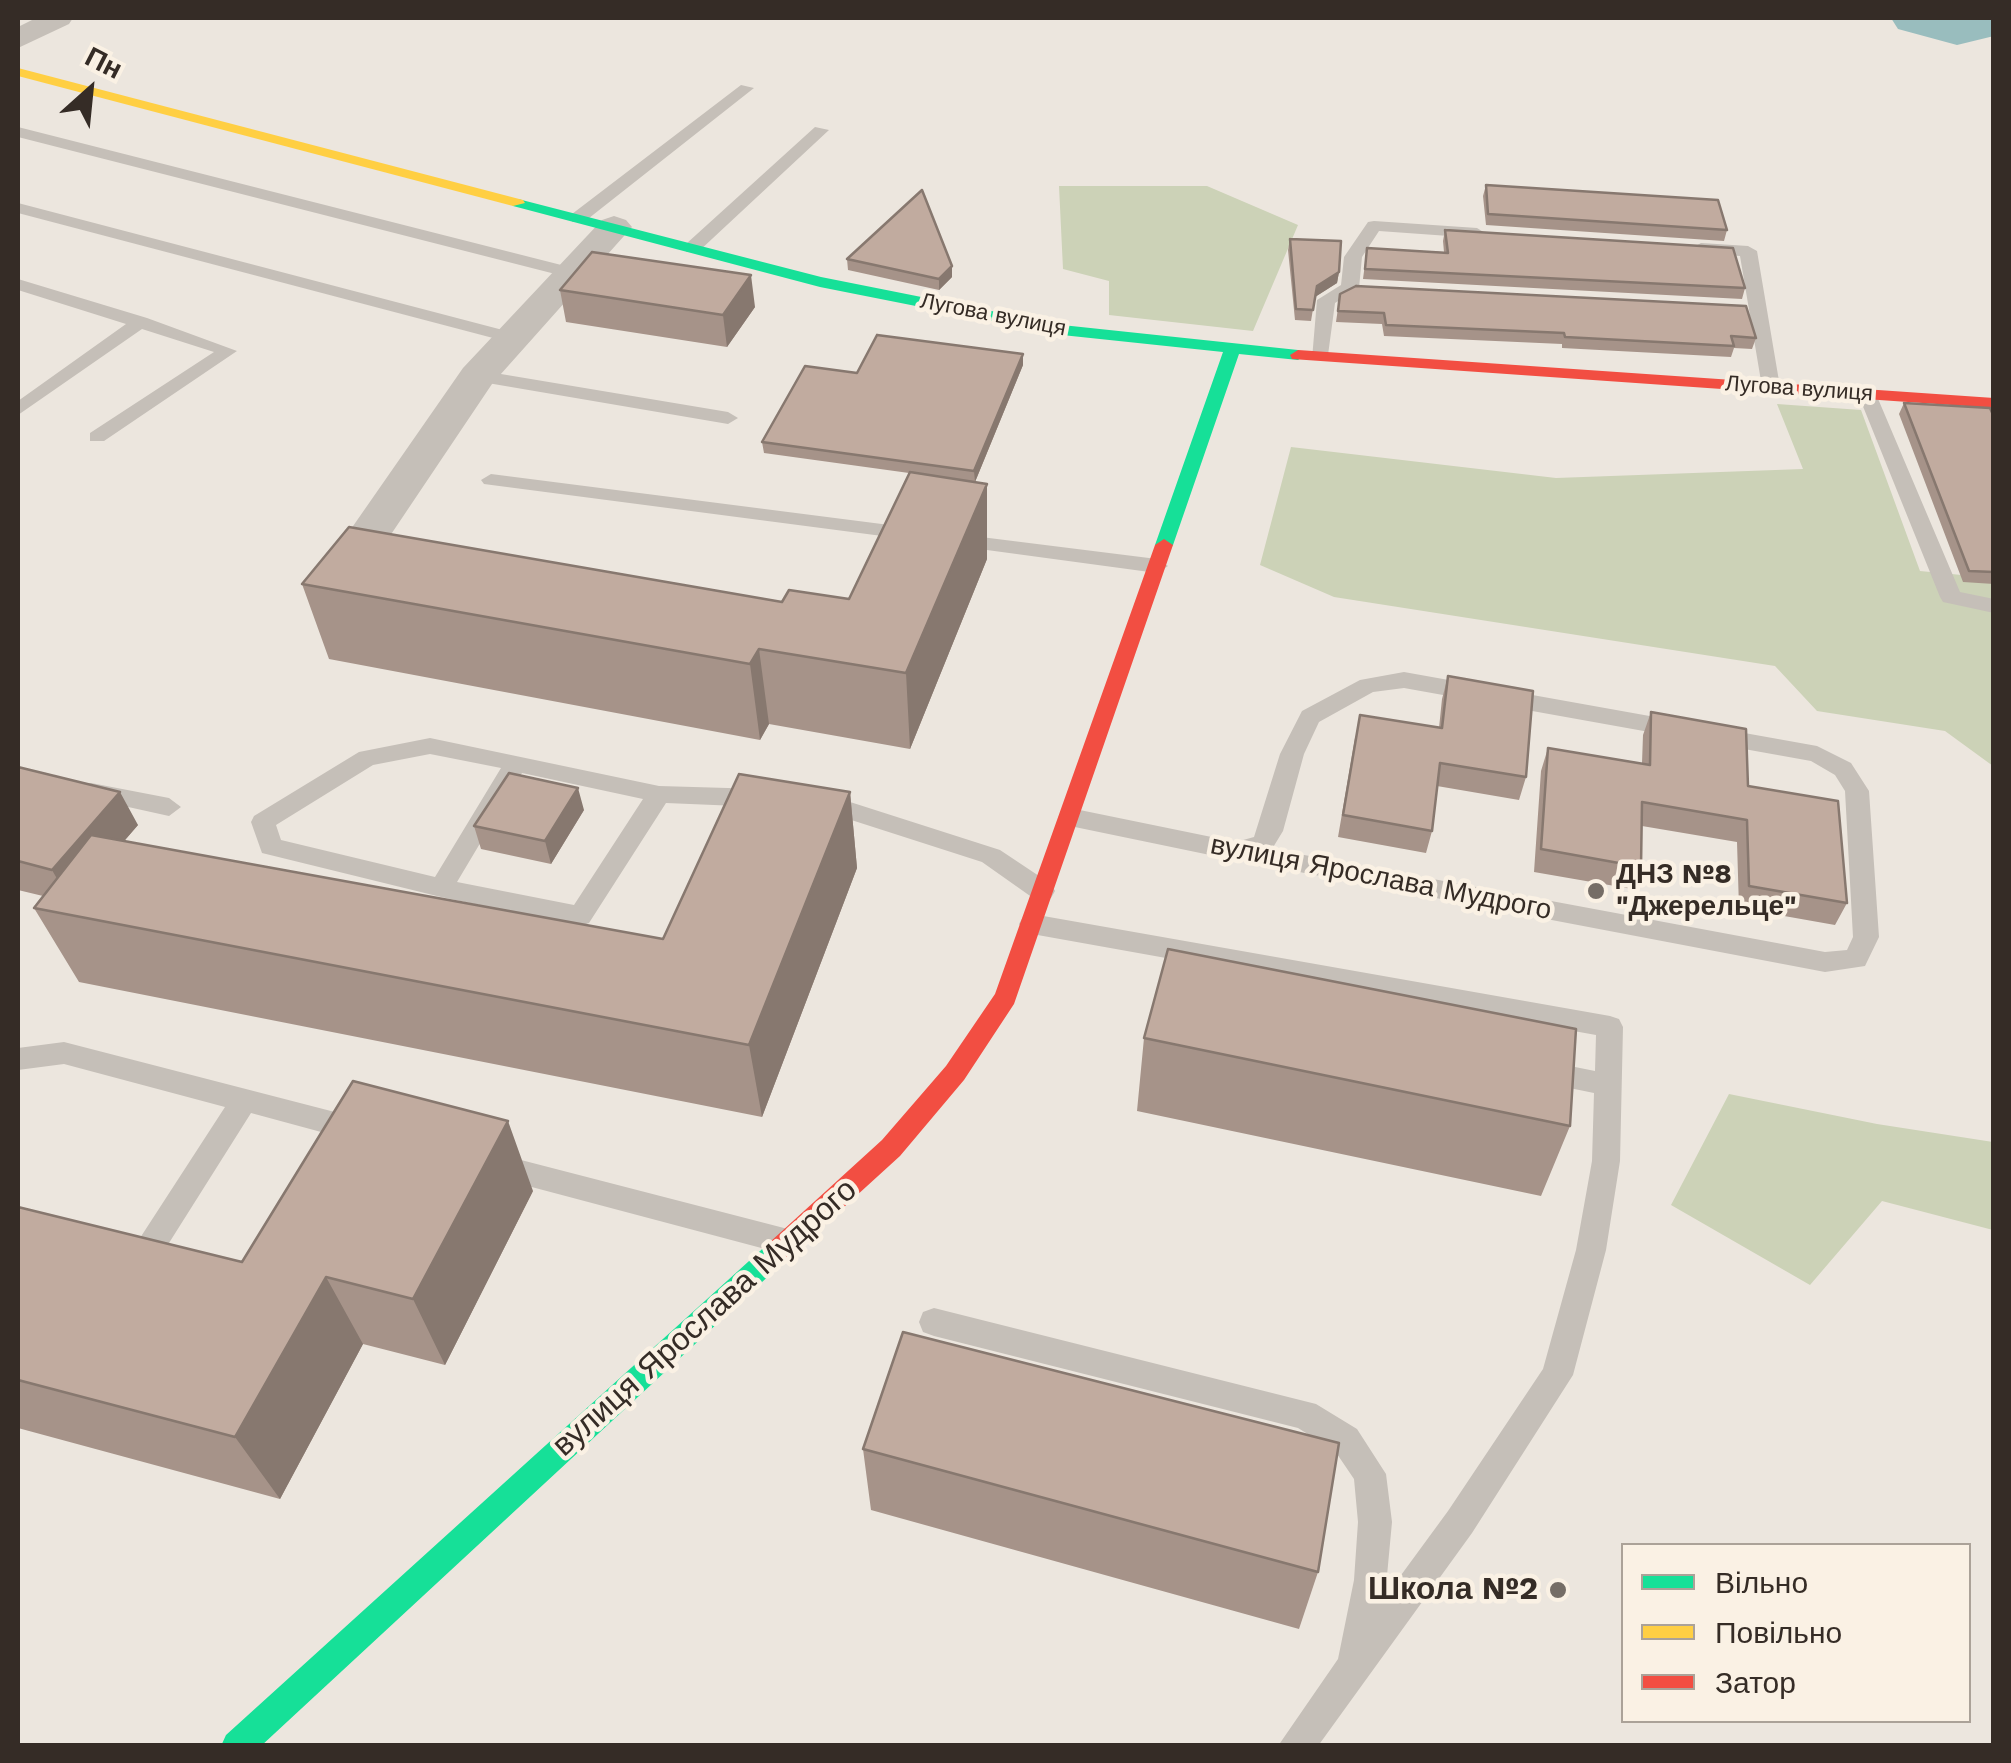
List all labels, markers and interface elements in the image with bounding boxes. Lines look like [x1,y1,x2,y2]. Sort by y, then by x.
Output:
north arrow [40,40,140,140]
text: Пн [80,40,128,86]
street label: Лугова вулиця [918,288,1068,342]
street label: Лугова вулиця [1724,371,1874,407]
street label: вулиця Ярослава Мудрого [1208,828,1554,928]
place label: ДНЗ №8 "Джерельце" [1616,858,1796,924]
marker: ДНЗ №8 "Джерельце" [1585,880,1607,902]
street label: вулиця Ярослава Мудрого [545,1171,865,1465]
legend [1621,1543,1971,1723]
text: Вільно [1715,1565,1808,1600]
place label: Школа №2 [1368,1571,1538,1609]
marker: Школа №2 [1547,1579,1569,1601]
text: Повільно [1715,1615,1842,1650]
text: Затор [1715,1665,1796,1700]

